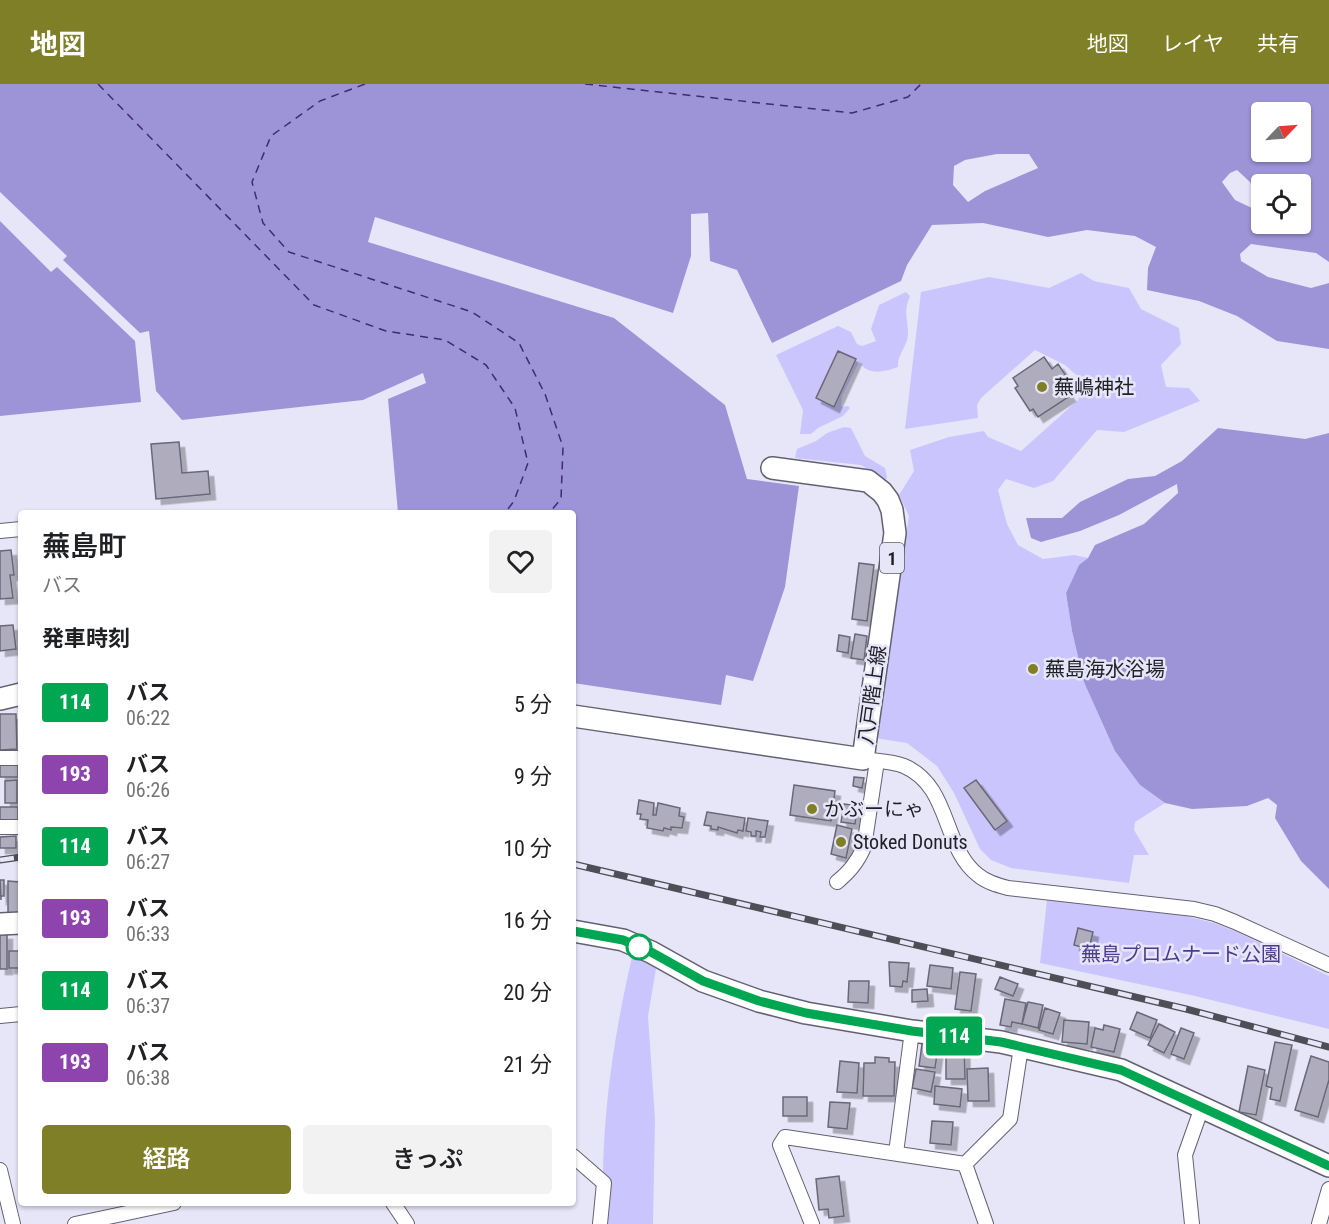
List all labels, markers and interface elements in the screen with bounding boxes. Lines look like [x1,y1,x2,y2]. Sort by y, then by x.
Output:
text: 地図 [30,28,86,61]
text: 地図 [1087,32,1129,56]
text: レイヤ [1162,32,1224,56]
text: 共有 [1257,32,1299,56]
north arrow [1251,102,1311,162]
map controls [1251,102,1311,234]
button: locate [1251,174,1311,234]
place label: 蕪嶋神社 [1054,375,1134,399]
marker: 蕪嶋神社 [1035,380,1049,394]
text: 蕪島町 [42,530,126,563]
button: heart [489,530,552,593]
road number: 1 [880,543,904,573]
text: バス [42,573,82,597]
text: 発車時刻 [42,626,130,651]
street label: 八戸階上線 [853,644,891,746]
place label: 蕪島海水浴場 [1045,657,1165,681]
marker: 蕪島海水浴場 [1026,662,1040,676]
text: バス [126,680,170,705]
text: 114 [59,690,91,714]
text: 5 分 [514,692,552,717]
text: 06:22 [126,706,170,730]
text: バス [126,752,170,777]
text: 193 [59,762,91,786]
text: 9 分 [514,764,552,789]
text: 06:26 [126,778,170,802]
place label: かぶーにゃ [824,797,924,821]
marker: かぶーにゃ [805,802,819,816]
text: バス [126,824,170,849]
place label: Stoked Donuts [853,830,968,854]
text: 114 [59,834,91,858]
marker: Stoked Donuts [834,835,848,849]
text: 10 分 [503,836,552,861]
text: 06:27 [126,850,170,874]
text: バス [126,896,170,921]
text: 193 [59,906,91,930]
text: 16 分 [503,908,552,933]
text: 06:33 [126,922,170,946]
unlabelled marker [626,934,652,960]
park label: 蕪島プロムナード公園 [1081,942,1281,966]
text: バス [126,968,170,993]
text: 114 [59,978,91,1002]
text: 20 分 [503,980,552,1005]
text: 06:37 [126,994,170,1018]
line badge: 114 [920,1016,988,1056]
text: 114 [938,1024,970,1048]
text: バス [126,1040,170,1065]
text: 193 [59,1050,91,1074]
text: 21 分 [503,1052,552,1077]
text: 06:38 [126,1066,170,1090]
button: 経路 [42,1125,291,1194]
button: きっぷ [303,1125,552,1194]

